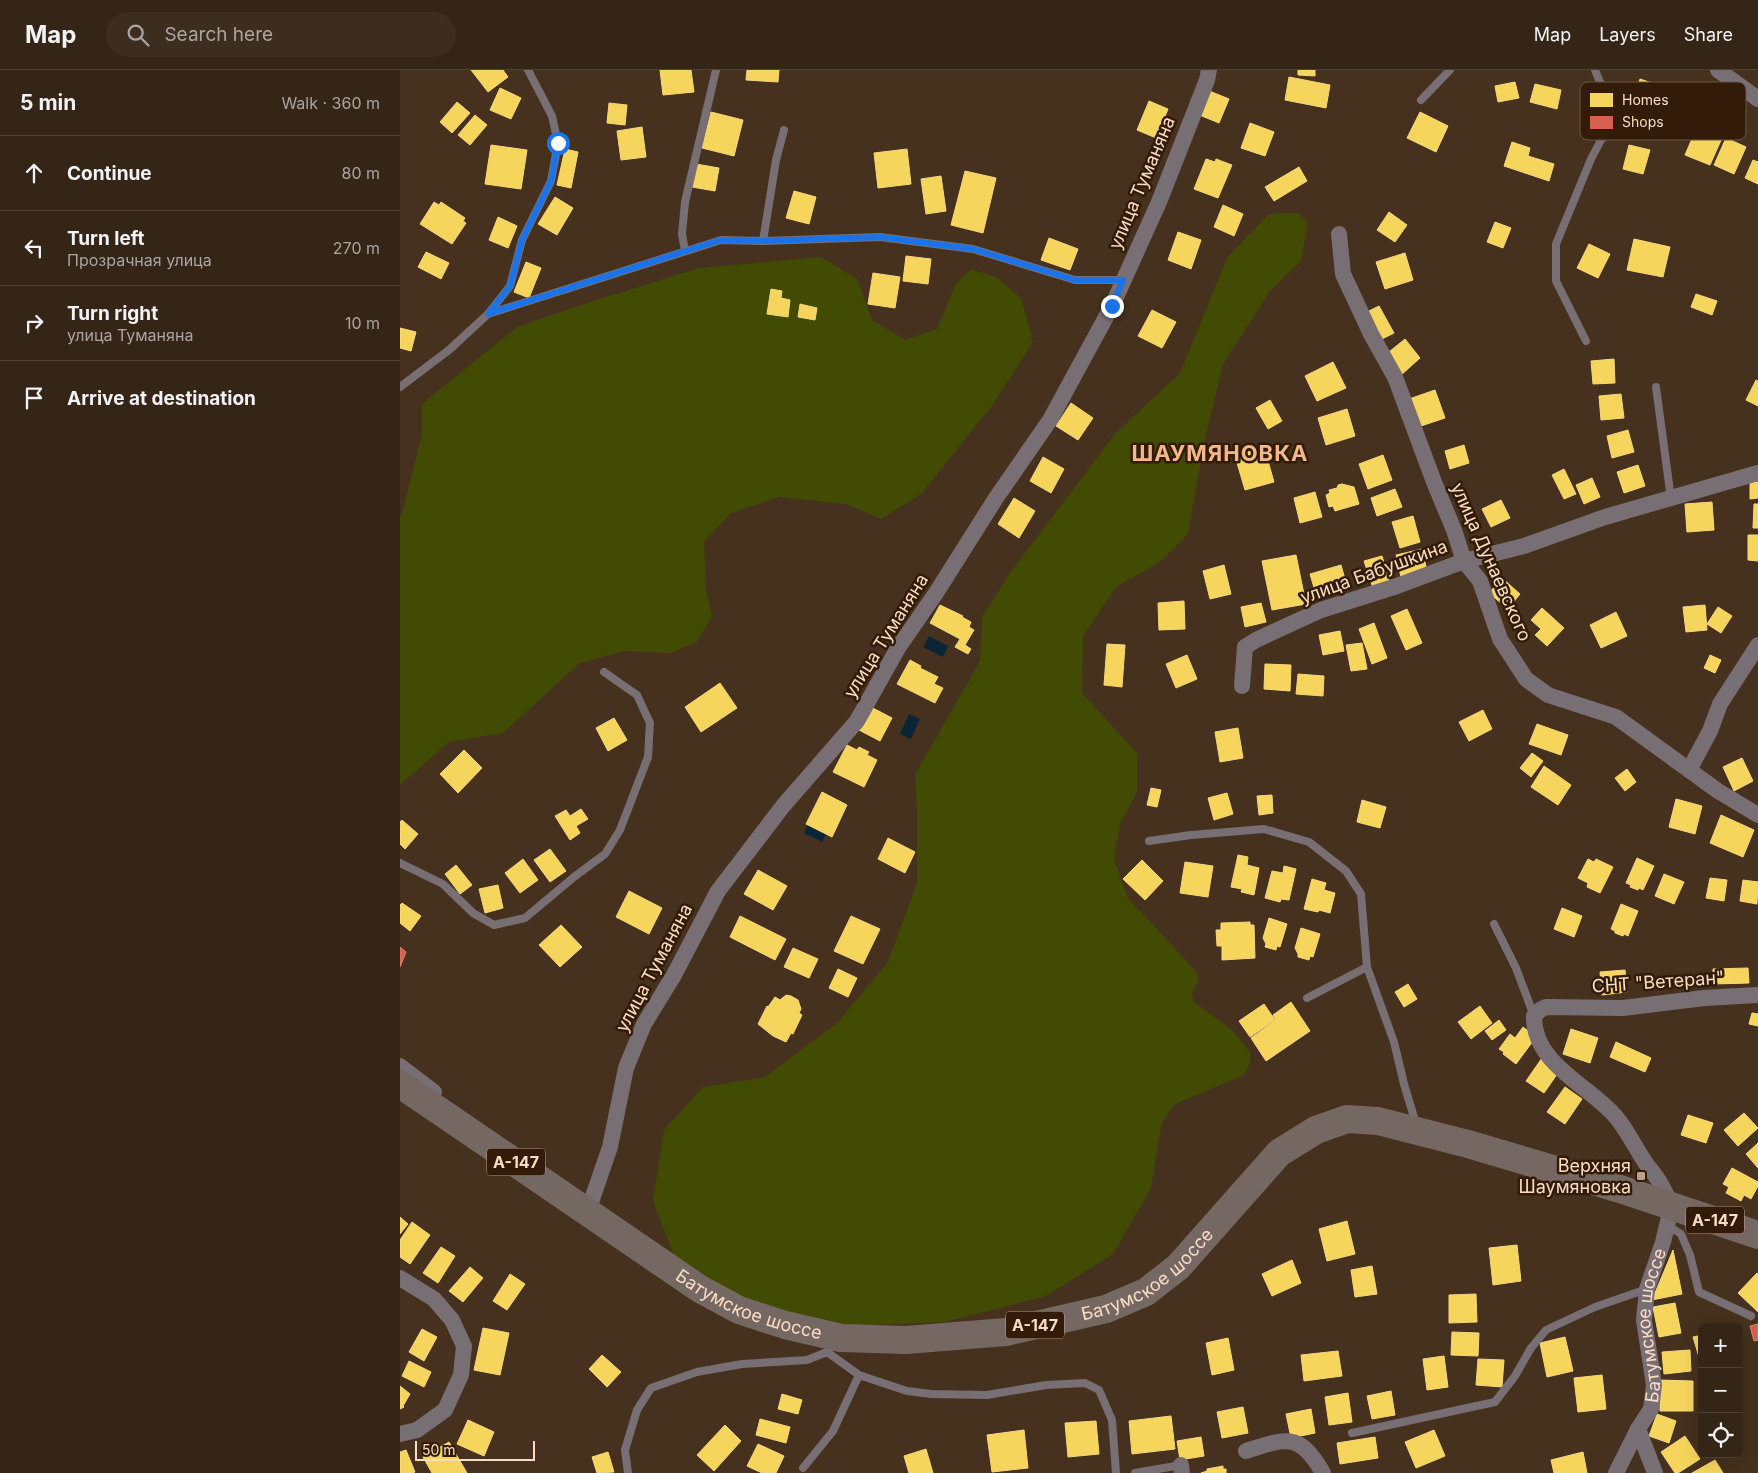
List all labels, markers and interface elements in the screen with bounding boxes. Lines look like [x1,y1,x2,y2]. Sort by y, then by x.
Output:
search box [106,12,456,57]
text: Map [25,20,76,49]
icon: search [124,21,152,49]
text: Search here [164,23,273,46]
text: Map [1534,24,1571,45]
text: Layers [1599,24,1656,45]
text: Share [1684,24,1733,45]
legend [1580,82,1746,140]
text: 5 min [20,90,76,115]
text: Homes [1622,91,1669,108]
text: Walk · 360 m [281,93,380,113]
street label: улица Туманяна [1104,113,1179,252]
text: Shops [1622,113,1664,130]
route start [547,132,570,155]
icon: ahead [20,159,48,187]
text: Continue [67,162,152,185]
text: 80 m [341,163,380,183]
text: Turn left [67,227,145,250]
icon: left [20,234,48,262]
text: 270 m [333,238,380,258]
text: Прозрачная улица [67,250,212,270]
route end [1101,295,1124,318]
text: Turn right [67,302,158,325]
icon: right [20,309,48,337]
text: 10 m [345,313,380,333]
text: улица Туманяна [67,325,193,345]
icon: arrive [20,384,48,412]
text: Arrive at destination [67,387,256,410]
district label: ШАУМЯНОВКА [1132,440,1308,466]
street label: улица Дунаевского [1447,479,1536,644]
street label: улица Бабушкина [1298,535,1450,608]
street label: улица Туманяна [839,570,932,702]
street label: улица Туманяна [611,900,696,1035]
street label: СНТ "Ветеран" [1591,966,1725,997]
road number: А-147 [487,1148,545,1176]
place label: Верхняя Шаумяновка [1519,1155,1631,1197]
marker: Верхняя Шаумяновка [1635,1170,1647,1182]
road number: А-147 [1686,1206,1744,1234]
street label: Батумское шоссе [1079,1224,1217,1324]
street label: Батумское шоссе [1633,1245,1670,1404]
street label: Батумское шоссе [672,1265,824,1343]
road number: А-147 [1006,1312,1064,1338]
map controls [1698,1323,1743,1458]
button: + [1698,1323,1743,1368]
button: − [1698,1368,1743,1413]
button: locate [1698,1413,1743,1458]
scale bar [415,1438,535,1461]
text: 50 m [422,1441,456,1458]

